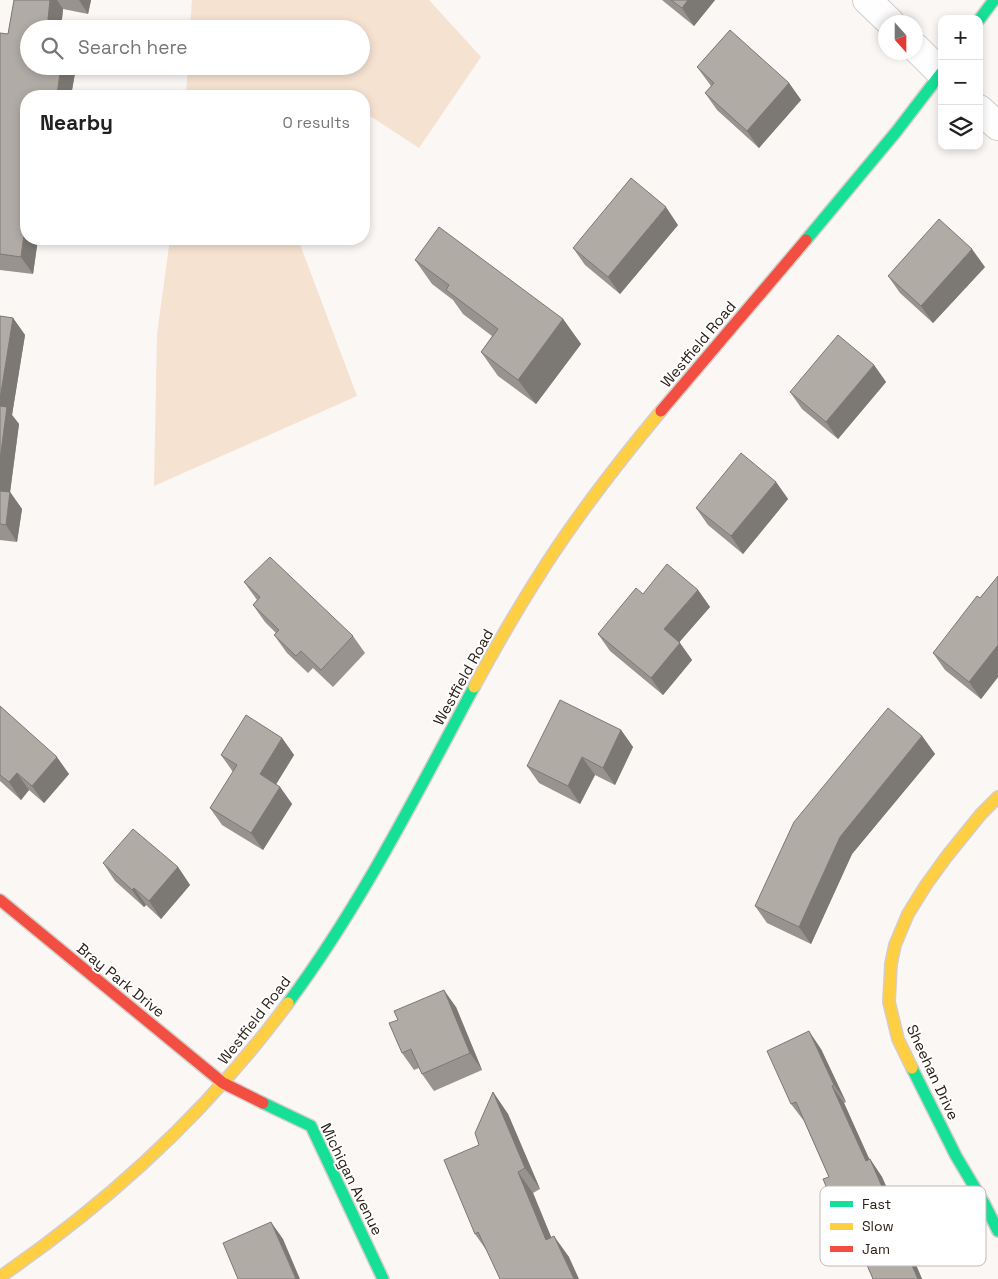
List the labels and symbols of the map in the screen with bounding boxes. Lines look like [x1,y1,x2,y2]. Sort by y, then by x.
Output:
north arrow [878,15,923,60]
street label: Westfield Road [656,297,740,391]
street label: Westfield Road [429,626,497,728]
street label: Bray Park Drive [73,939,169,1021]
street label: Westfield Road [214,972,294,1068]
street label: Sheehan Drive [903,1021,963,1123]
street label: Michigan Avenue [317,1120,387,1238]
legend [820,1186,986,1266]
text: Fast [862,1195,891,1213]
text: Slow [862,1217,894,1235]
text: Jam [862,1240,890,1258]

